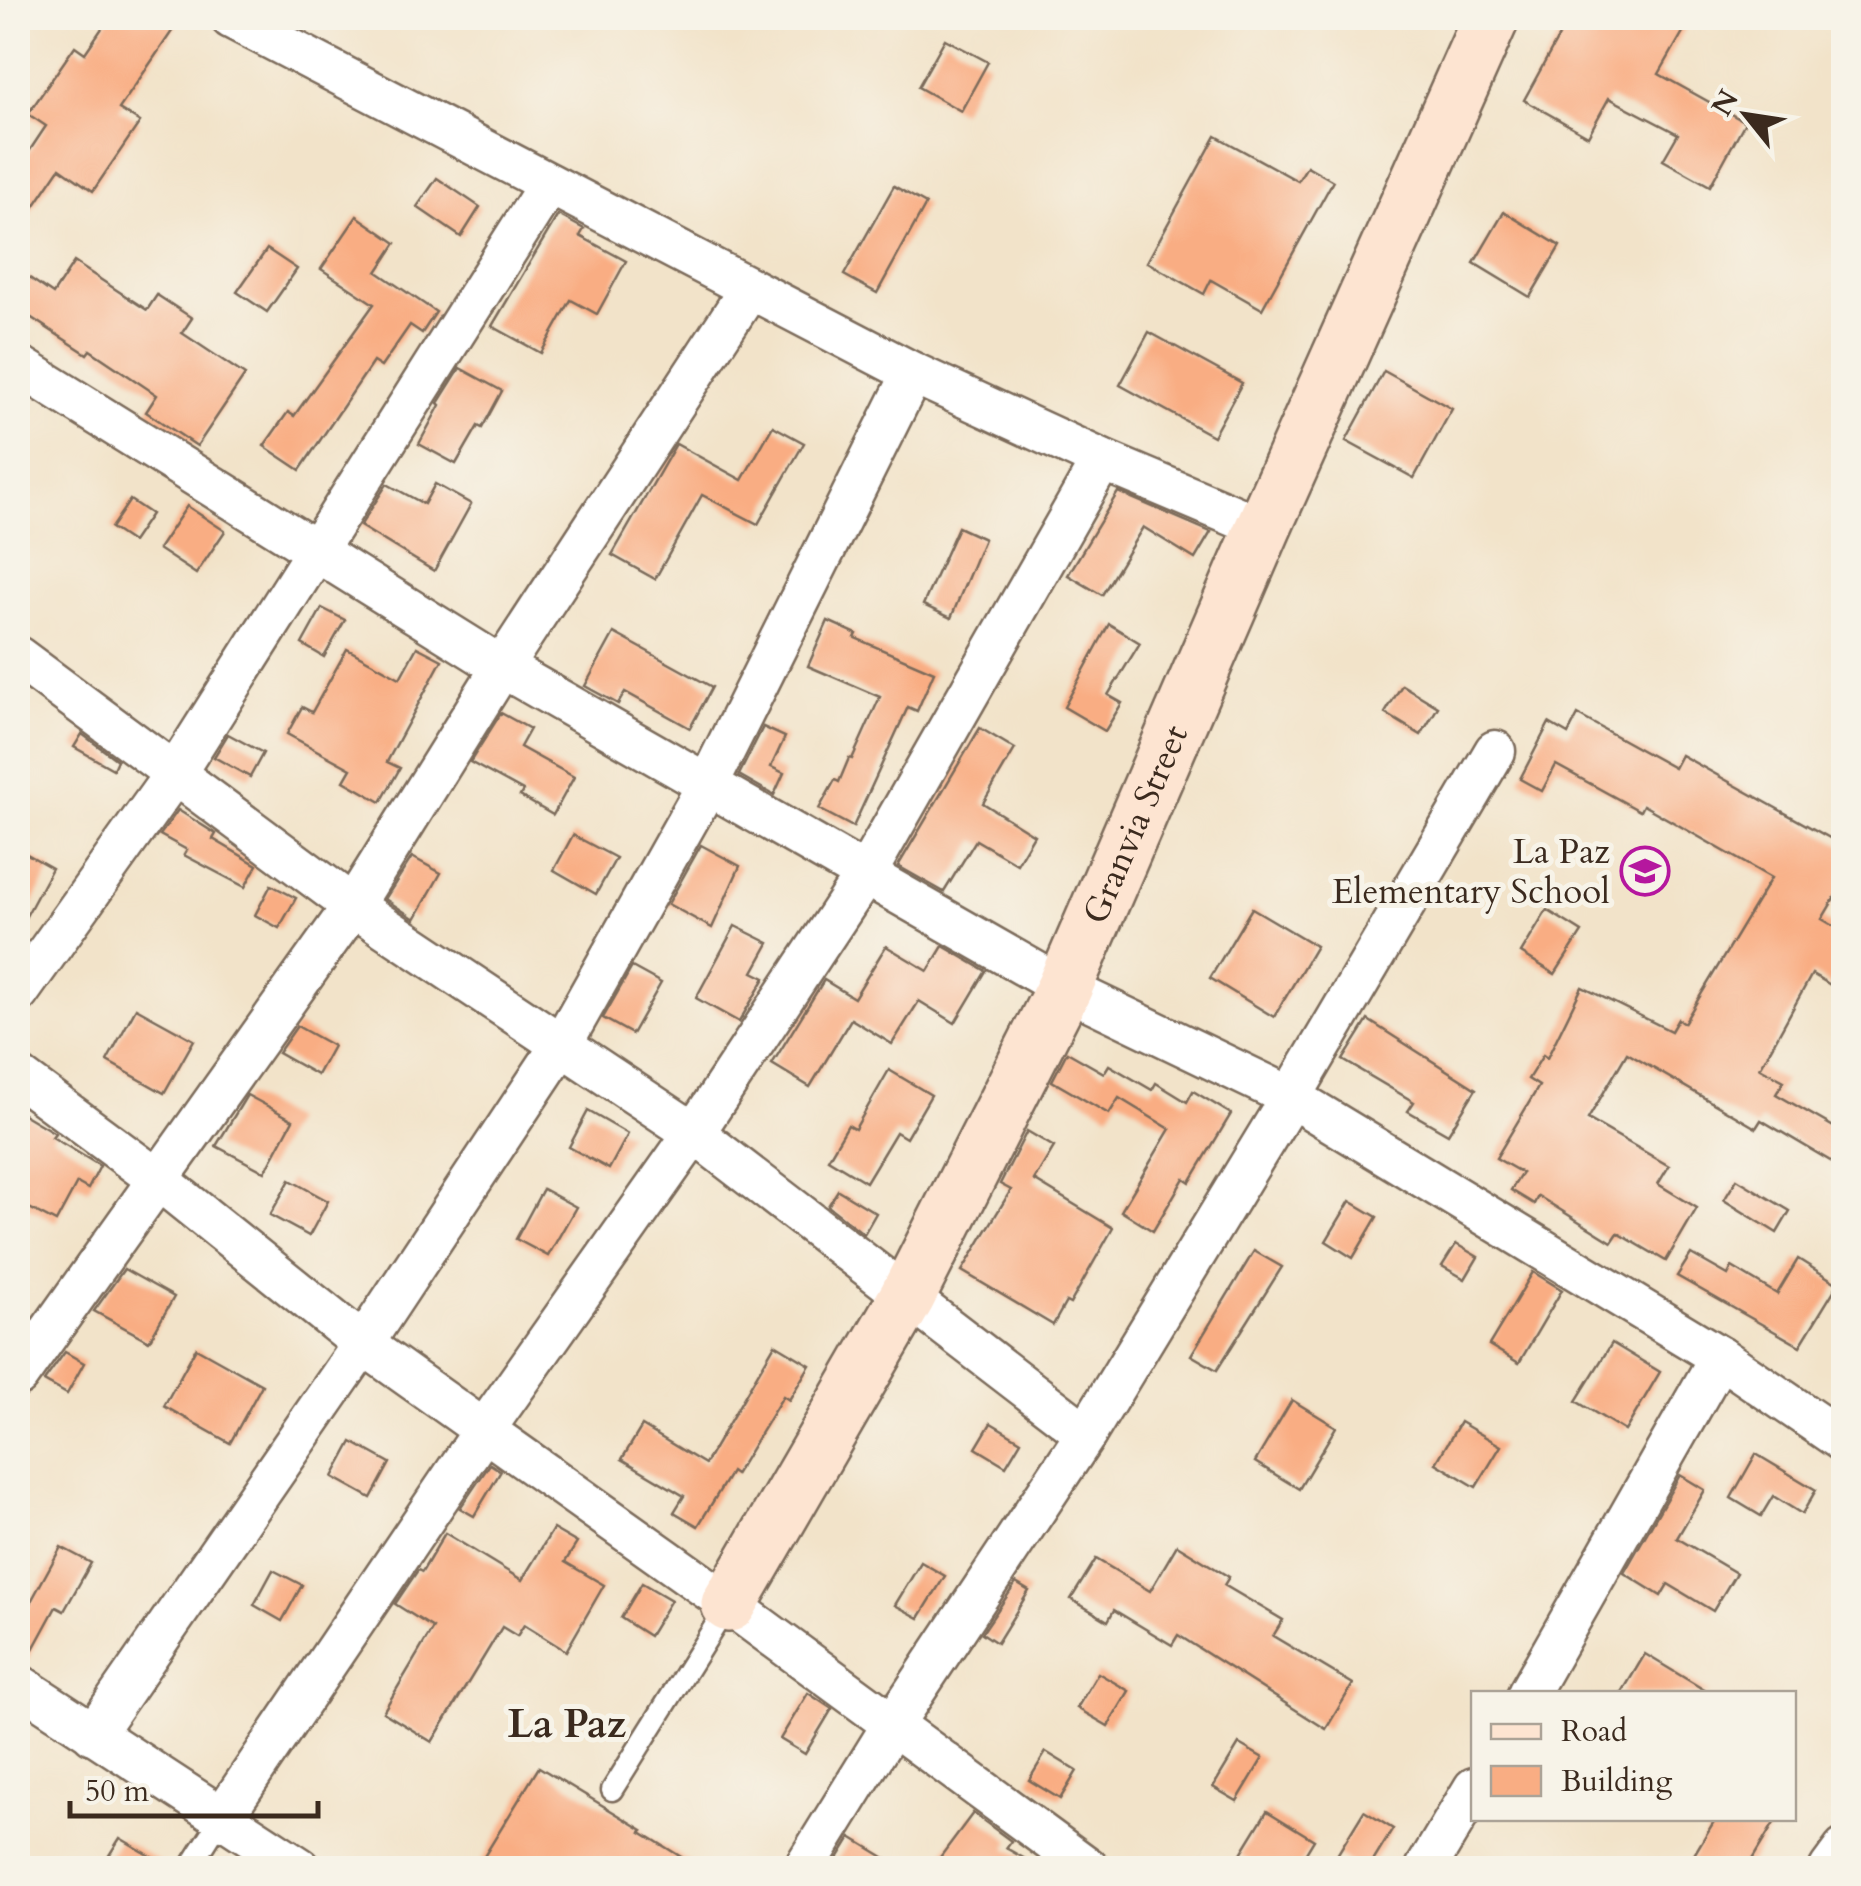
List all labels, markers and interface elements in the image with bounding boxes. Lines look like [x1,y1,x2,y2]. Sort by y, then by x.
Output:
north arrow [1696,65,1796,165]
text: N [1703,83,1748,123]
street label: Granvia Street [1072,718,1200,931]
place label: La Paz Elementary School [1332,828,1610,916]
school or university icon: La Paz Elementary School [1619,845,1671,897]
legend [1471,1691,1796,1821]
district label: La Paz [508,1697,627,1752]
text: Road [1561,1711,1627,1752]
scale bar [70,1756,318,1818]
text: Building [1561,1761,1672,1802]
text: 50 m [85,1771,150,1812]

